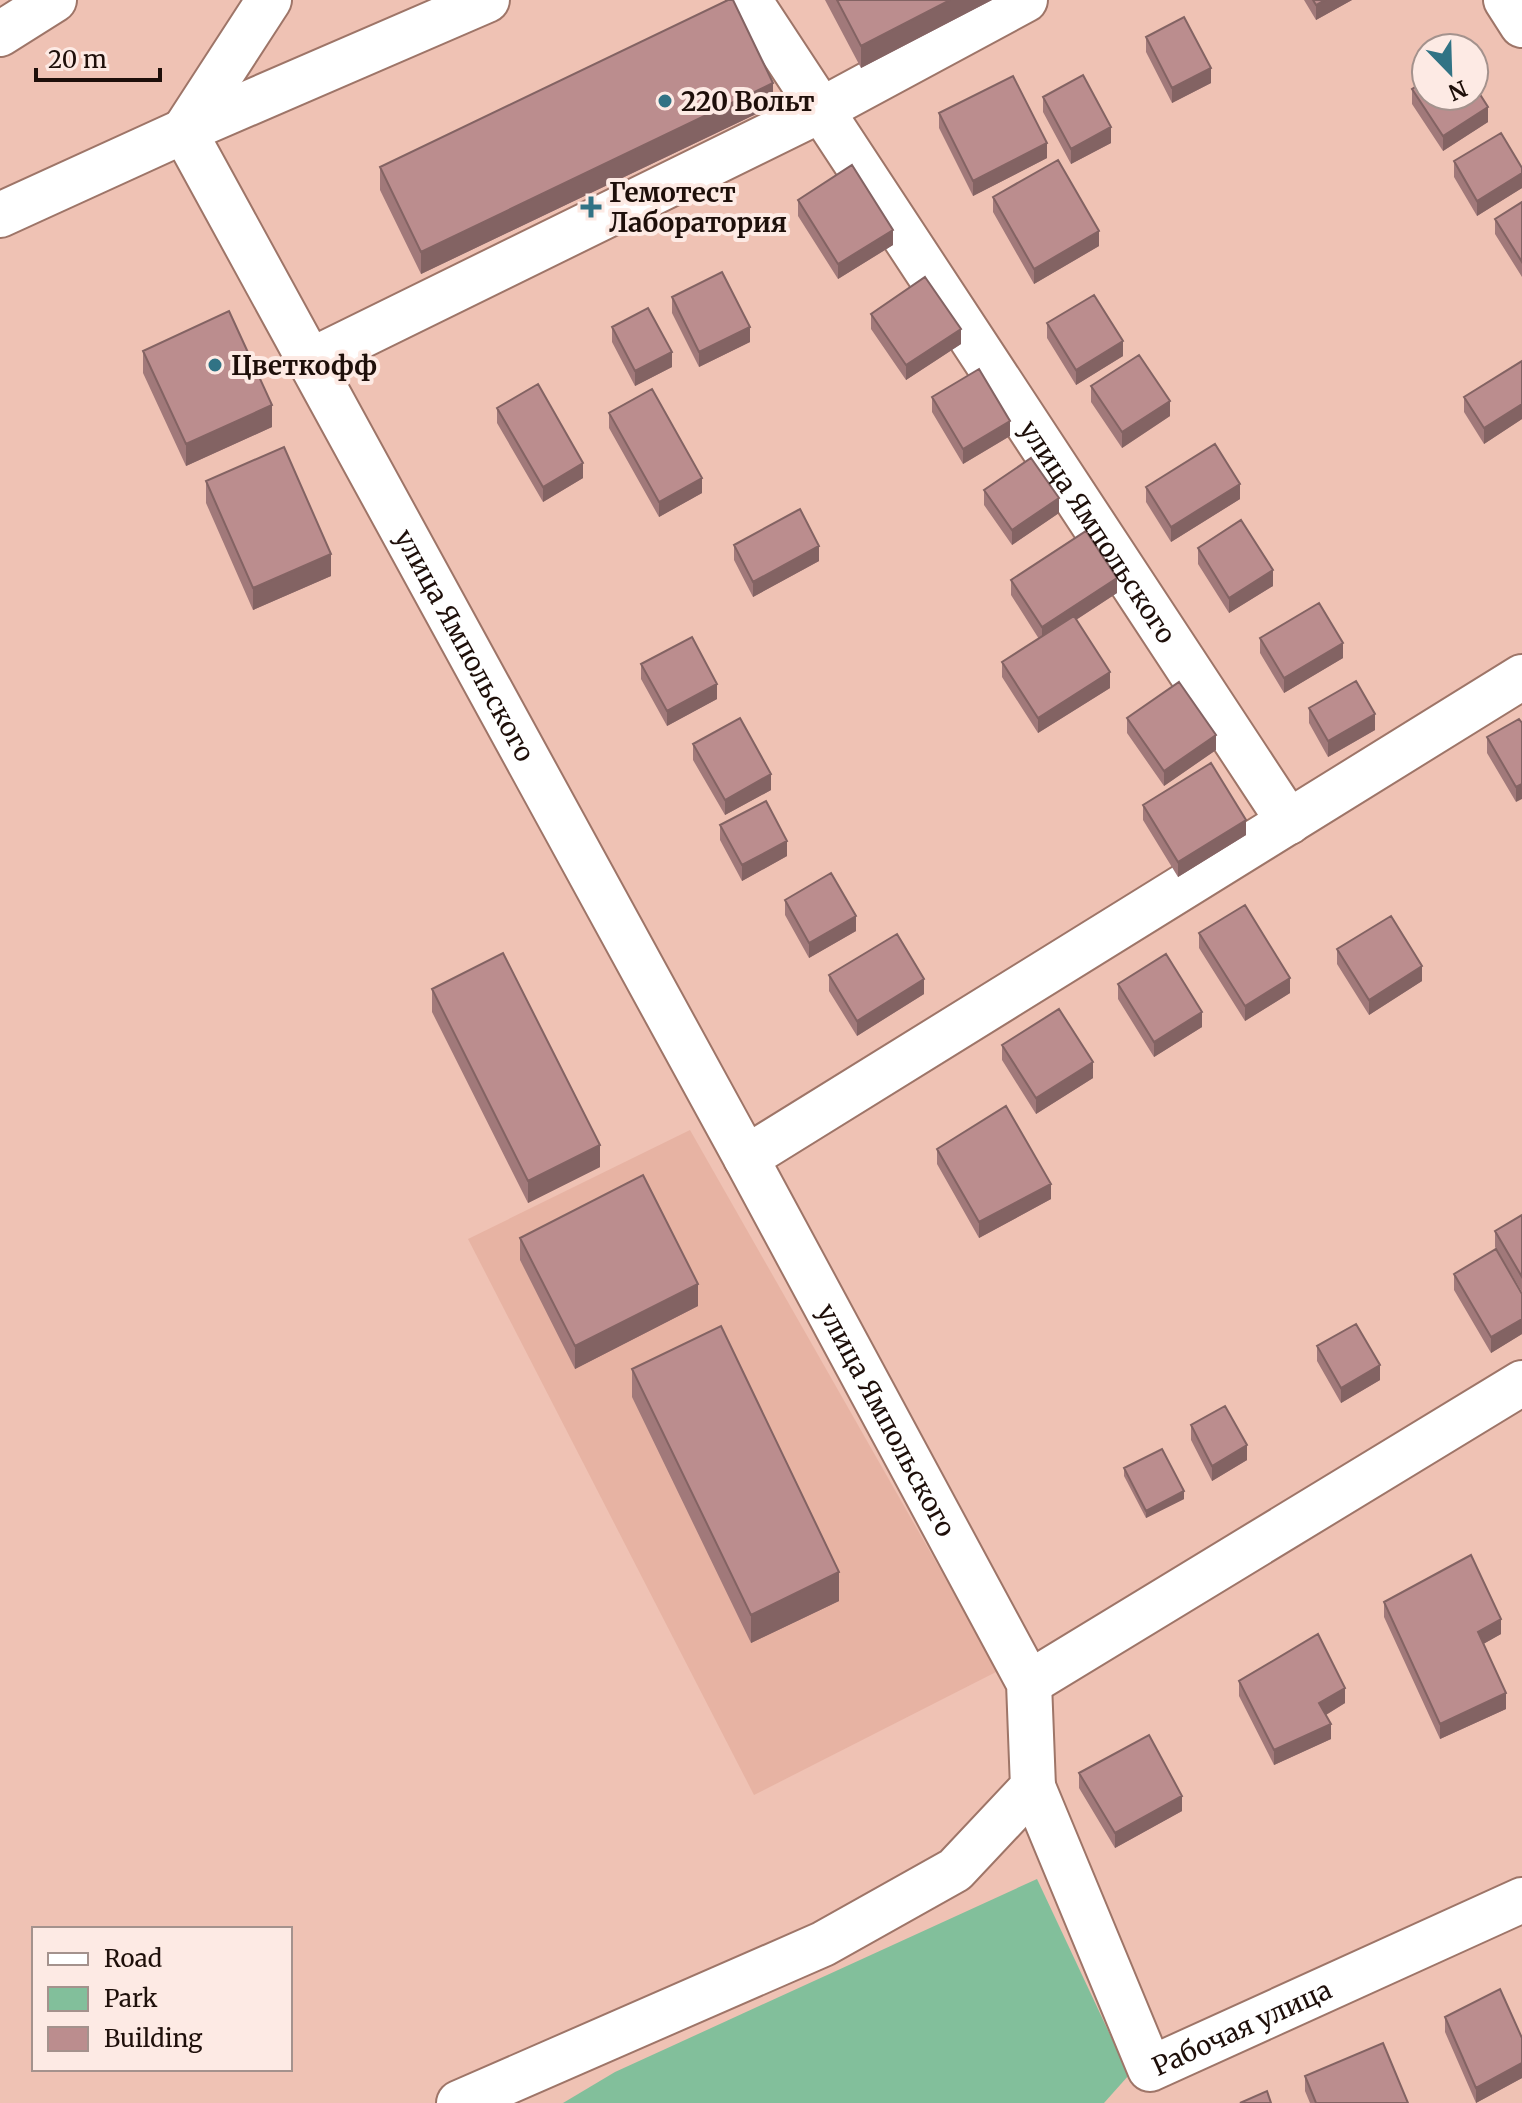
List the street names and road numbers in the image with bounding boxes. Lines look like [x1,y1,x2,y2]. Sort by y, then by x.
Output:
street label: улица Ямпольского [1013,414,1183,649]
street label: улица Ямпольского [388,523,542,767]
street label: улица Ямпольского [811,1297,963,1542]
street label: Рабочая улица [1147,1972,1336,2082]

